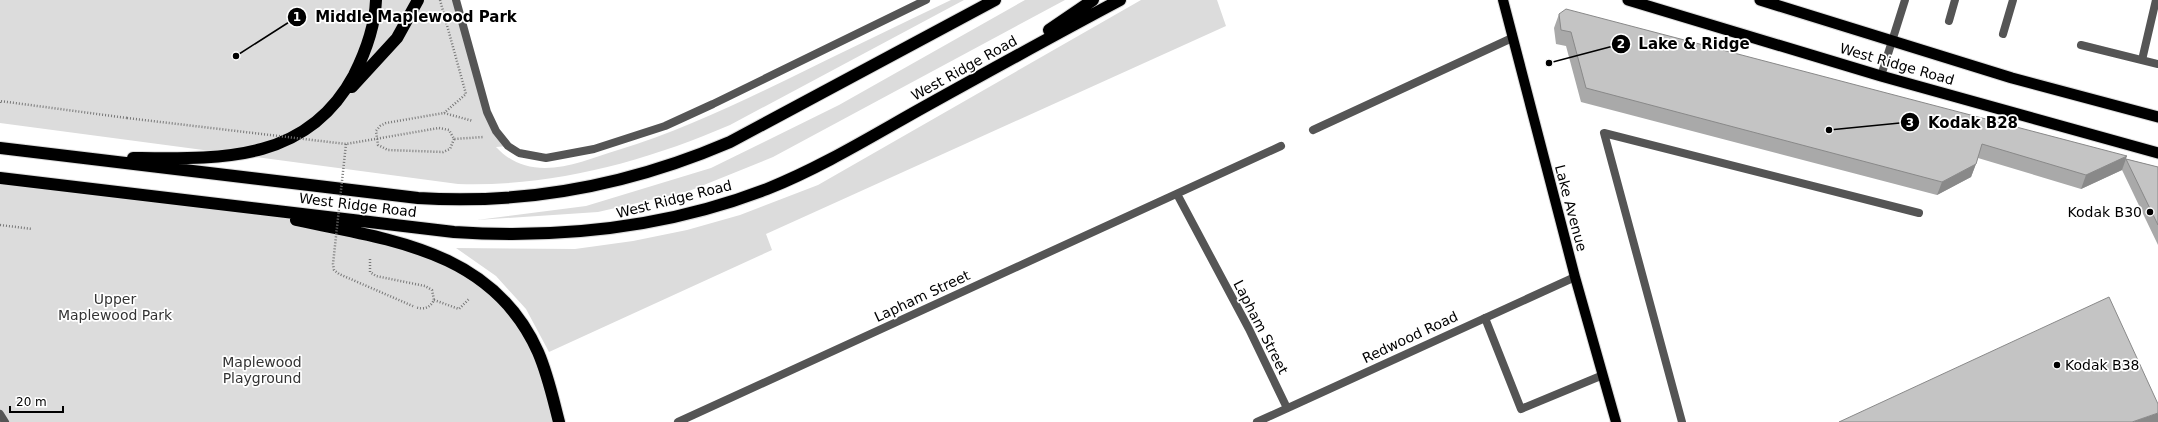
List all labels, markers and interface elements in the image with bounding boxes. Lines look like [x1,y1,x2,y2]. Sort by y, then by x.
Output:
callout: Middle Maplewood Park [287,3,525,30]
text: Middle Maplewood Park [315,8,518,26]
text: 1 [293,10,301,24]
callout: Lake & Ridge [1611,30,1758,57]
street label: West Ridge Road [908,32,1020,104]
text: Lake & Ridge [1638,35,1750,53]
text: 2 [1617,37,1625,51]
street label: West Ridge Road [1838,40,1956,88]
callout: Kodak B28 [1900,109,2026,136]
text: Kodak B28 [1928,114,2018,132]
text: 3 [1906,116,1914,130]
street label: Lake Avenue [1552,163,1590,253]
street label: West Ridge Road [615,177,733,221]
street label: West Ridge Road [298,190,418,220]
place label: Kodak B30 [2068,204,2142,220]
marker: Kodak B30 [2145,207,2155,217]
street label: Lapham Street [872,267,973,325]
street label: Lapham Street [1230,277,1292,377]
park label: Upper Maplewood Park [58,291,173,323]
street label: Redwood Road [1360,308,1460,366]
park label: Maplewood Playground [222,354,302,386]
place label: Kodak B38 [2065,357,2140,373]
marker: Kodak B38 [2052,360,2062,370]
scale bar [10,388,63,414]
text: 20 m [16,395,47,409]

